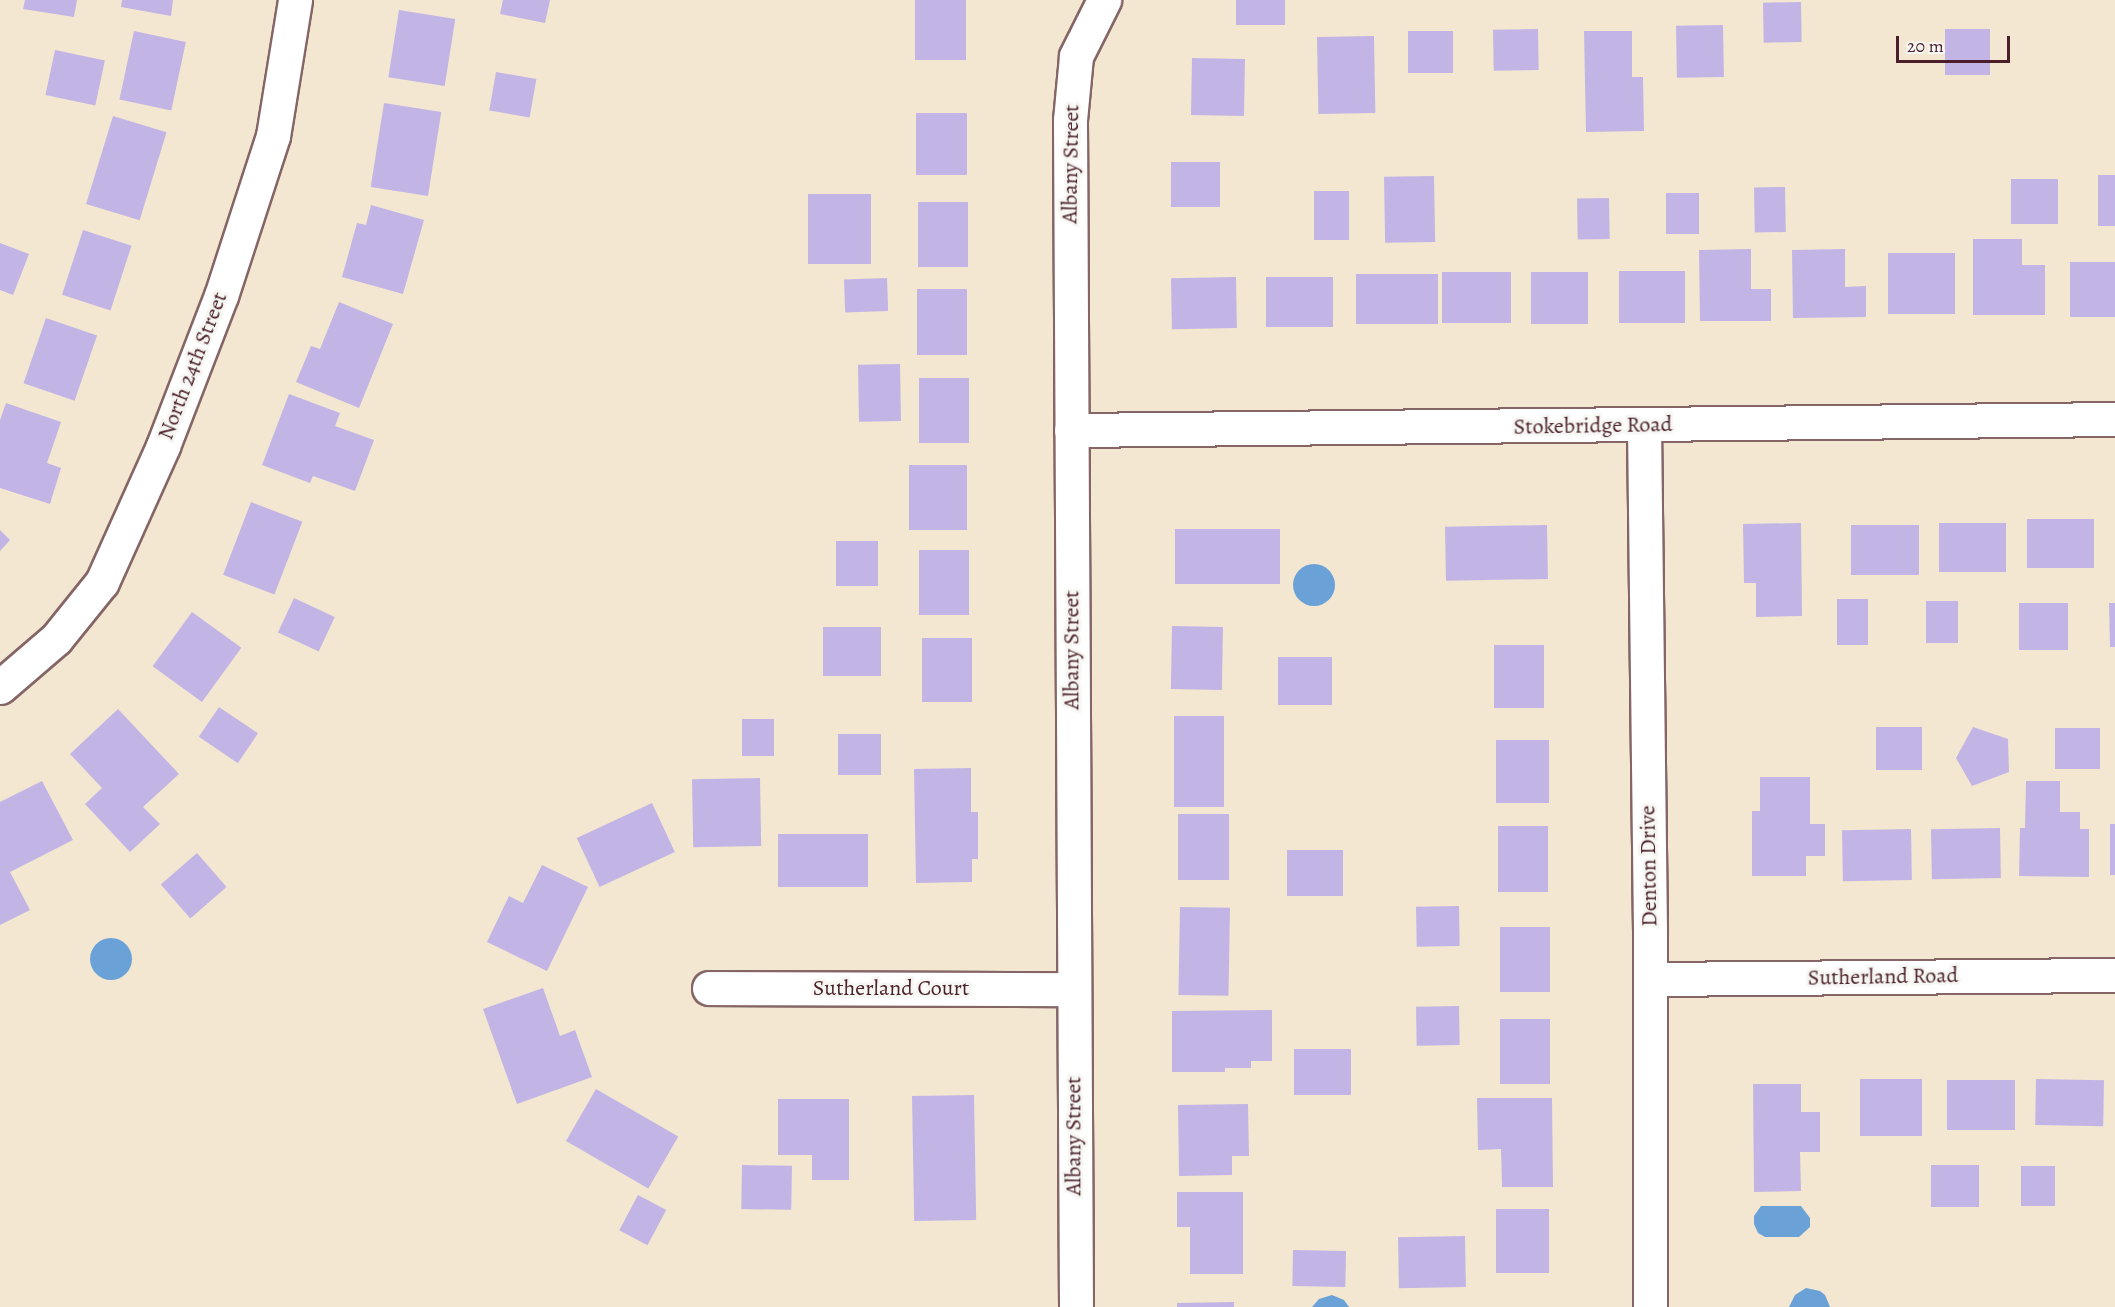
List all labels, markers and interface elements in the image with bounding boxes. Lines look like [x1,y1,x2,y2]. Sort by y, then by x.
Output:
scale bar [1899,24,2013,62]
text: 20 m [1907,34,1944,58]
street label: Albany Street [1057,104,1085,224]
street label: North 24th Street [153,288,233,444]
street label: Stokebridge Road [1513,411,1673,441]
street label: Albany Street [1059,590,1085,710]
street label: Denton Drive [1635,805,1663,927]
street label: Sutherland Road [1808,962,1958,992]
street label: Sutherland Court [813,976,969,1002]
street label: Albany Street [1061,1076,1087,1196]

